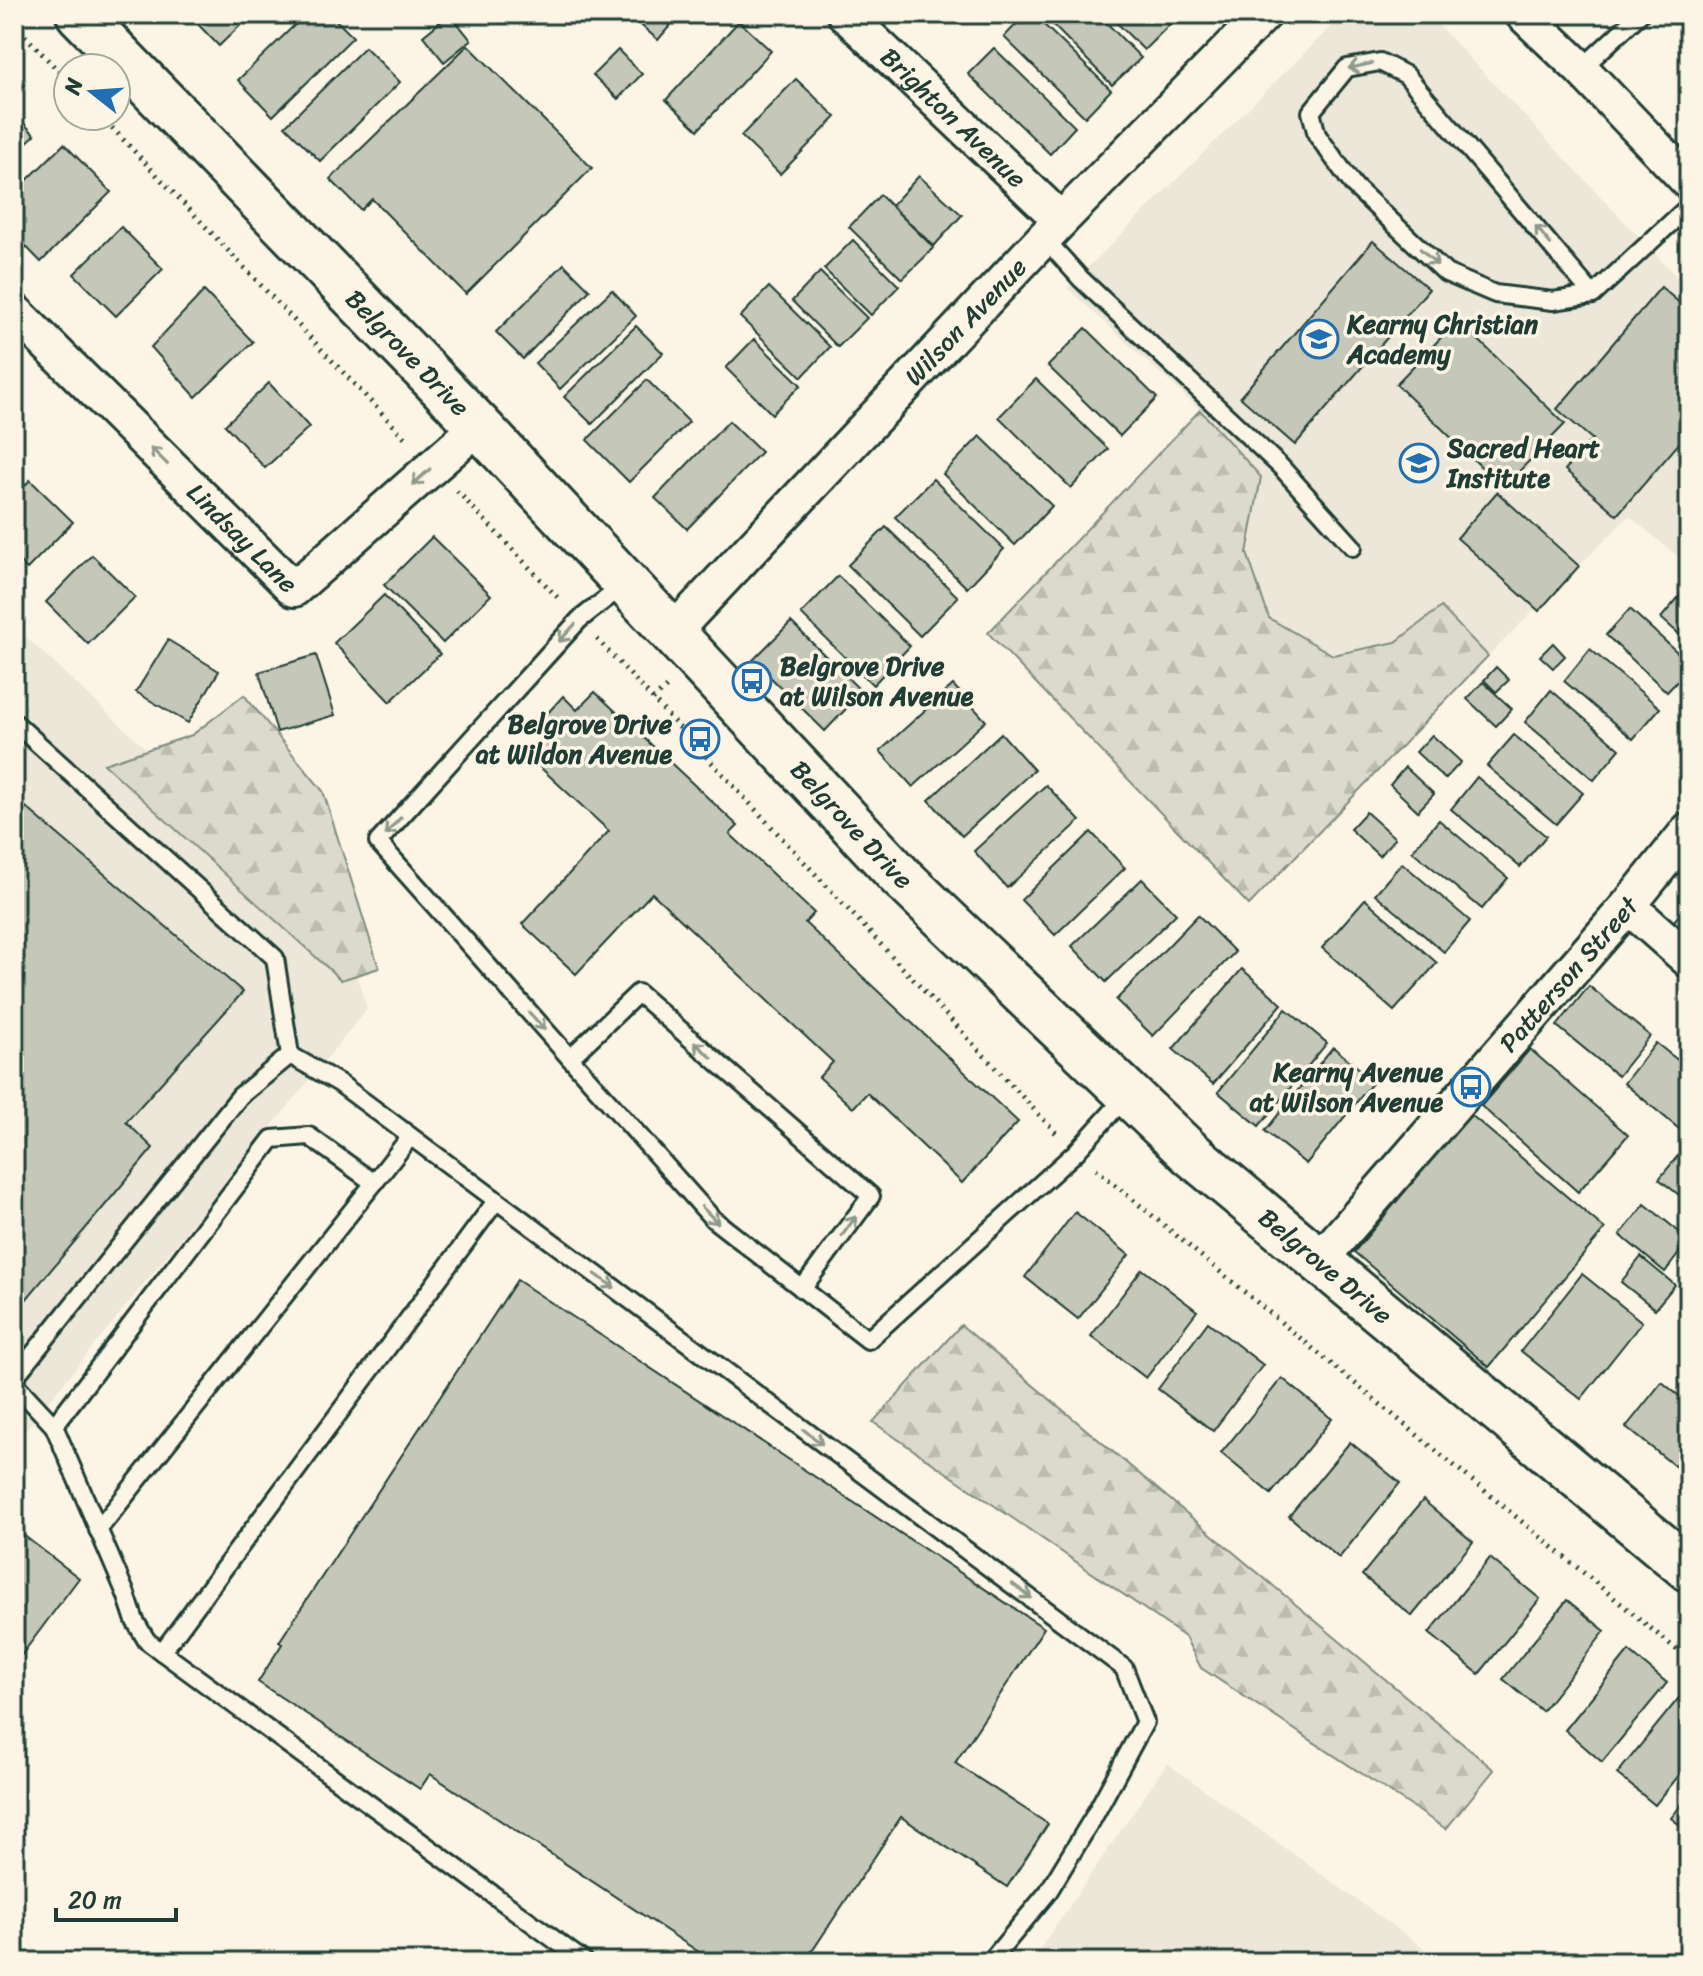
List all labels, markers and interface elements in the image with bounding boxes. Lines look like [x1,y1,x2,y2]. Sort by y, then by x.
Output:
street label: Brighton Avenue [869,36,1038,200]
north arrow [52,52,132,132]
one-way arrow [1348,59,1374,74]
text: N [52,73,94,100]
one-way arrow [1534,225,1552,246]
street label: Wilson Avenue [893,246,1038,397]
one-way arrow [1419,247,1439,266]
street label: Belgrove Drive [334,278,482,428]
place label: Kearny Christian Academy [1346,301,1538,377]
school or university icon: Kearny Christian Academy [1298,318,1340,360]
place label: Sacred Heart Institute [1445,425,1600,501]
school or university icon: Sacred Heart Institute [1398,442,1440,484]
one-way arrow [149,446,169,465]
one-way arrow [411,468,431,486]
street label: Lindsay Lane [175,471,310,605]
one-way arrow [558,623,576,643]
place label: Belgrove Drive at Wilson Avenue [779,643,974,719]
bus stop icon: Belgrove Drive at Wilson Avenue [731,660,773,702]
place label: Belgrove Drive at Wildon Avenue [475,701,673,777]
bus stop icon: Belgrove Drive at Wildon Avenue [679,718,721,760]
street label: Belgrove Drive [779,749,924,901]
one-way arrow [384,816,402,836]
street label: Patterson Street [1487,885,1651,1063]
one-way arrow [527,1010,545,1030]
one-way arrow [694,1041,714,1059]
place label: Kearny Avenue at Wilson Avenue [1249,1049,1443,1125]
bus stop icon: Kearny Avenue at Wilson Avenue [1450,1066,1492,1108]
street label: Belgrove Drive [1248,1196,1404,1336]
one-way arrow [700,1205,720,1224]
one-way arrow [840,1216,857,1238]
one-way arrow [594,1272,615,1289]
one-way arrow [802,1428,823,1445]
one-way arrow [1011,1582,1032,1599]
scale bar [56,1872,176,1922]
text: 20 m [68,1879,122,1921]

